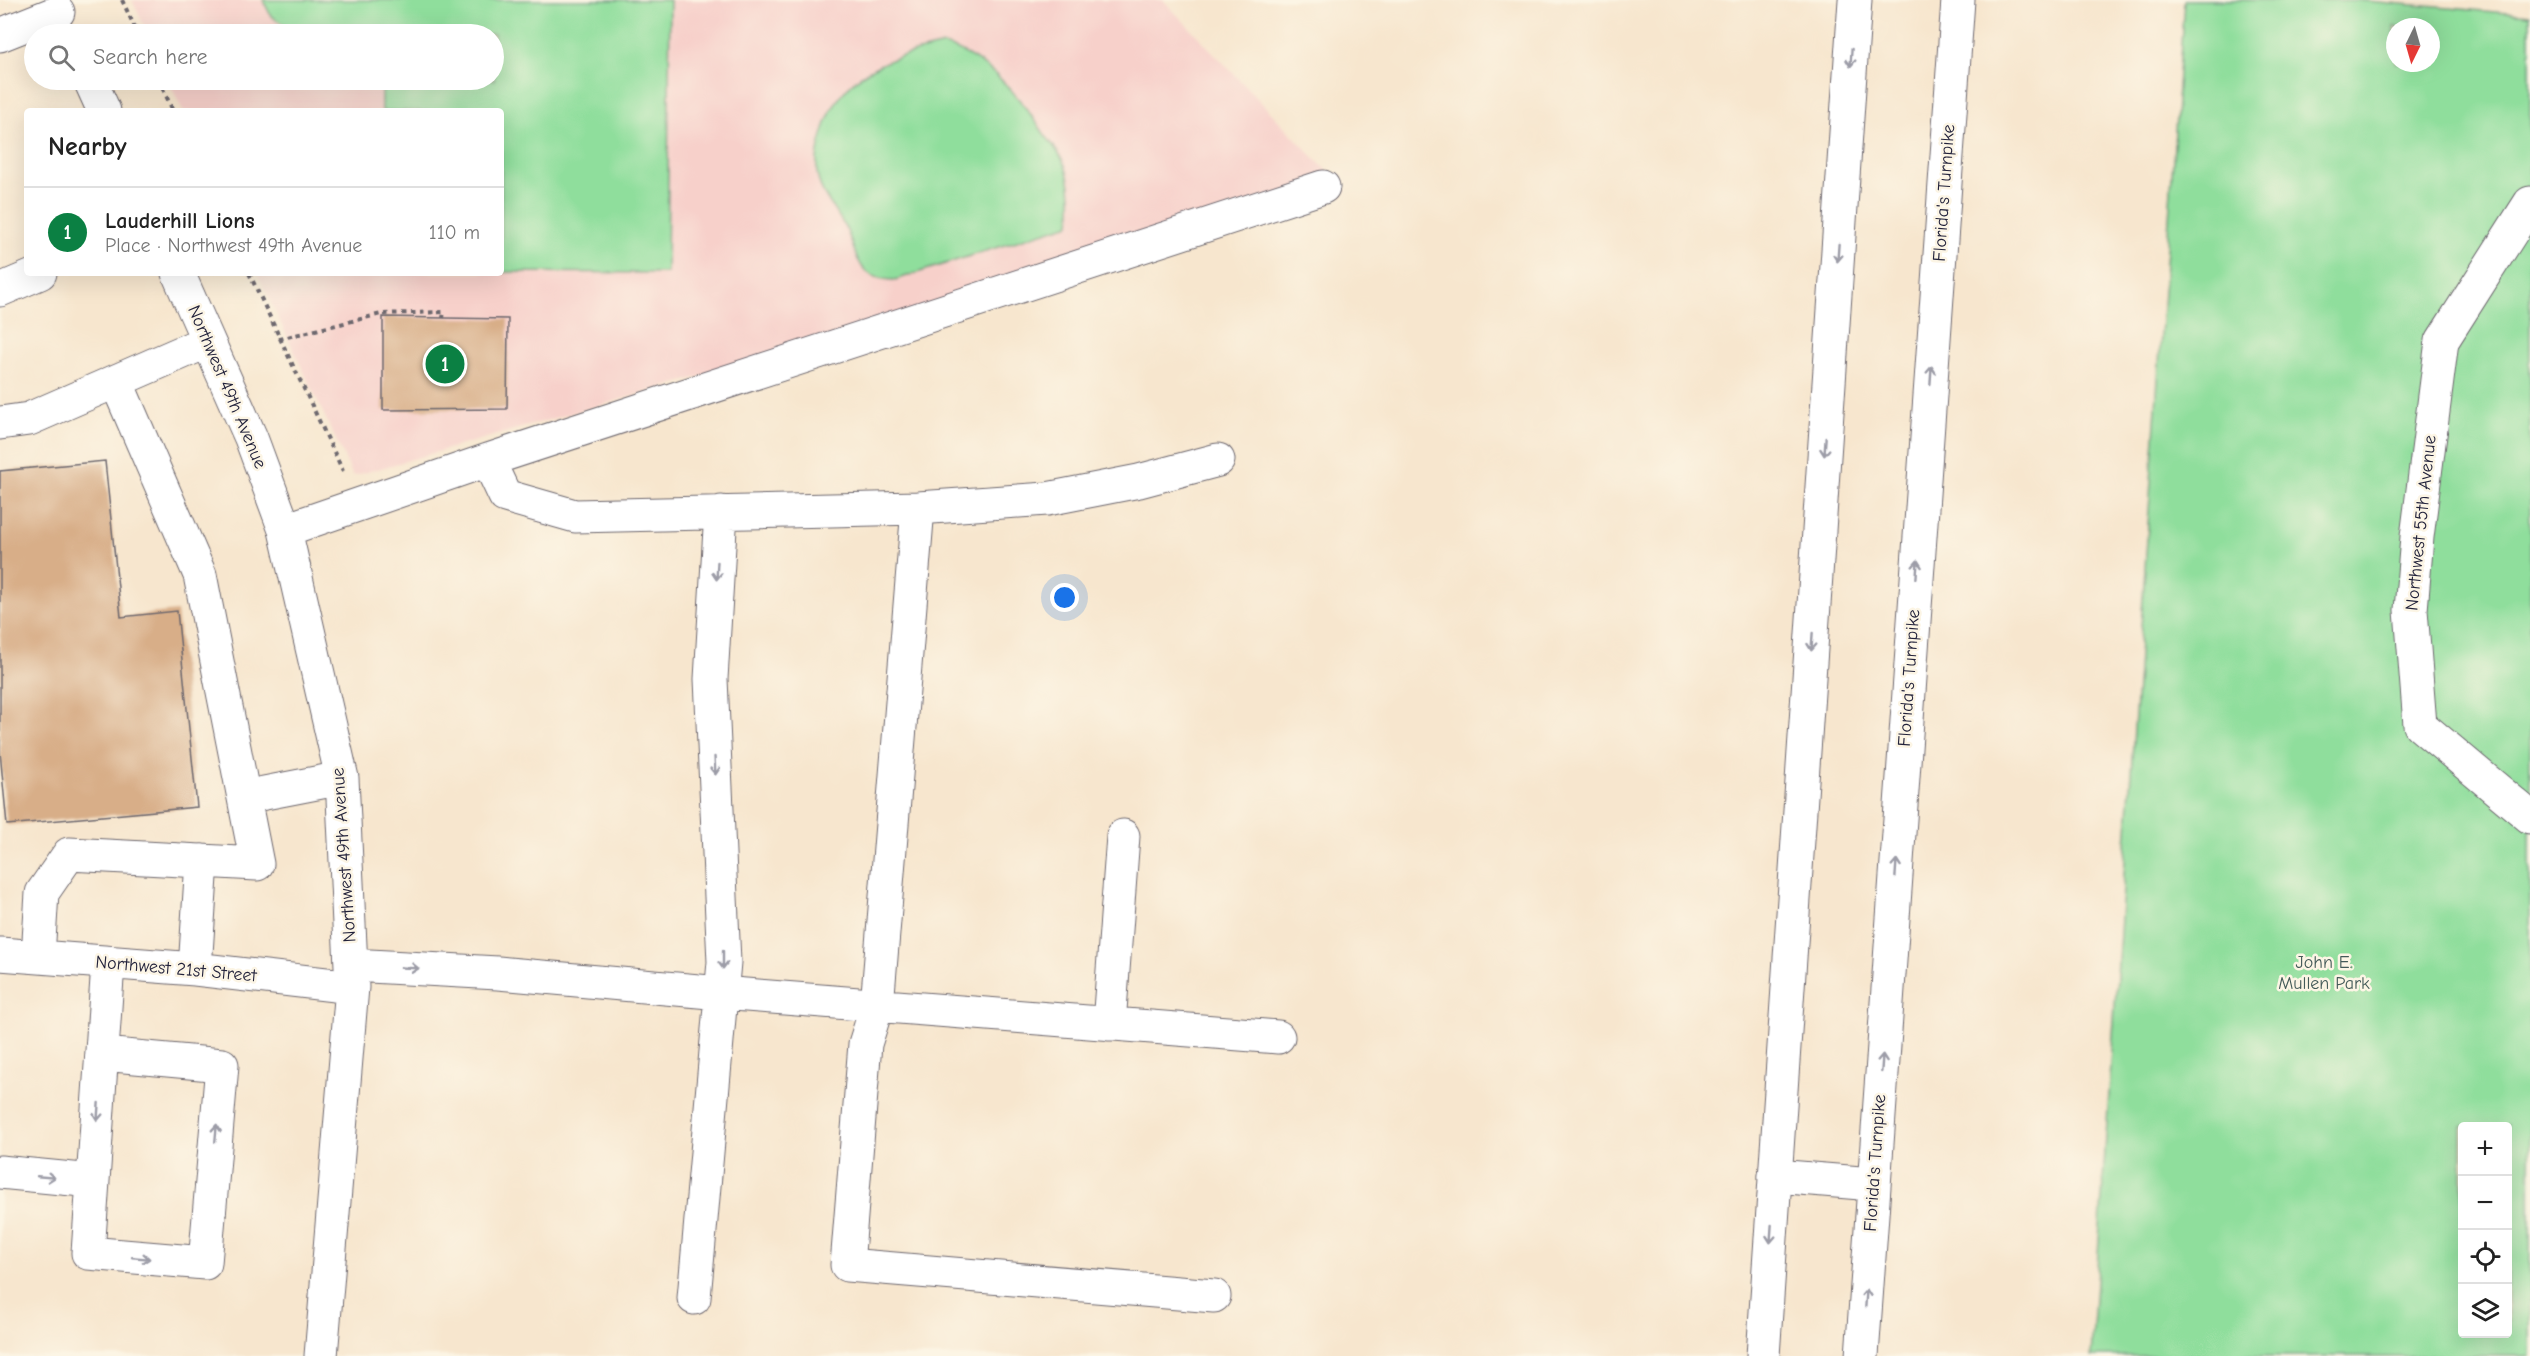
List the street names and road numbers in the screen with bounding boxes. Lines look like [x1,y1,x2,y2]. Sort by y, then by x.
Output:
street label: Florida's Turnpike [1929,124,1959,262]
street label: Northwest 49th Avenue [183,302,271,472]
street label: Northwest 55th Avenue [2401,434,2441,612]
street label: Florida's Turnpike [1894,609,1924,747]
street label: Northwest 49th Avenue [327,767,361,943]
street label: Northwest 21st Street [95,951,258,987]
street label: Florida's Turnpike [1860,1094,1890,1232]

